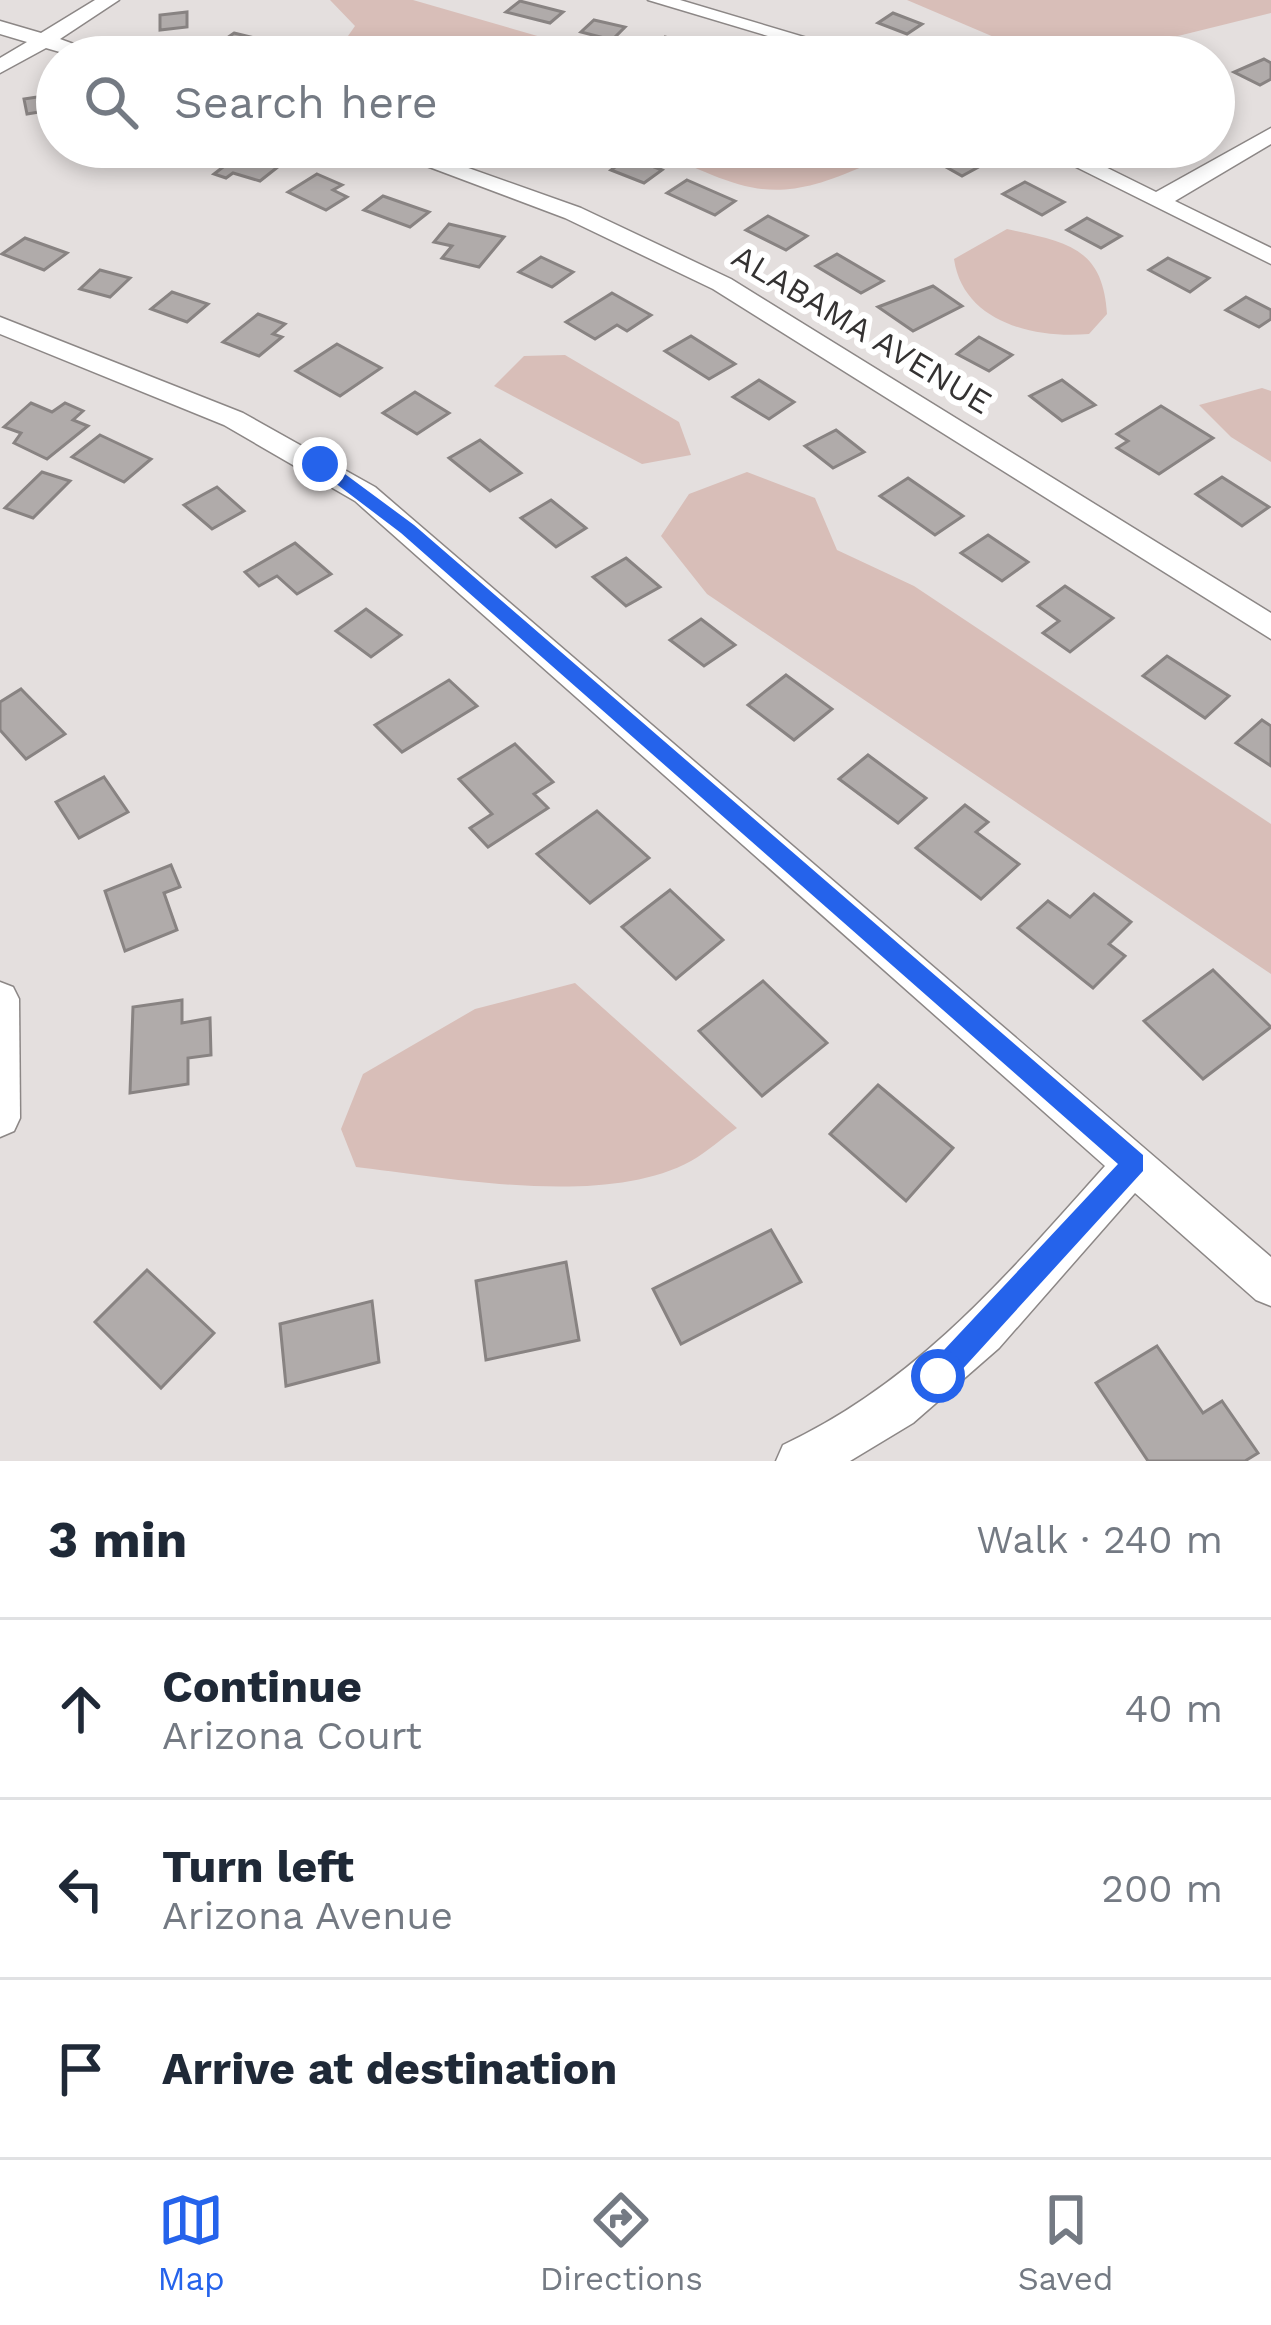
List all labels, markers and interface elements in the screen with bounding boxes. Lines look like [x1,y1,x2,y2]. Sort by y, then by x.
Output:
search box [36,36,1235,168]
icon: search [78,69,144,135]
text: Search here [174,76,438,129]
street label: ALABAMA AVENUE [725,236,999,422]
route end [293,437,347,491]
route start [911,1349,965,1403]
text: 3 min [48,1510,187,1569]
text: Walk · 240 m [976,1517,1223,1562]
text: Continue [162,1660,362,1713]
icon: ahead [48,1676,114,1742]
text: 40 m [1124,1686,1223,1731]
text: Arizona Court [162,1713,422,1758]
text: Turn left [162,1840,354,1893]
icon: left [48,1856,114,1922]
text: 200 m [1101,1866,1223,1911]
text: Arizona Avenue [162,1893,453,1938]
icon: arrive [48,2036,114,2102]
text: Arrive at destination [162,2042,617,2095]
tab: Map [157,2187,225,2298]
tab: Directions [540,2187,703,2298]
tab: Saved [1018,2187,1114,2298]

